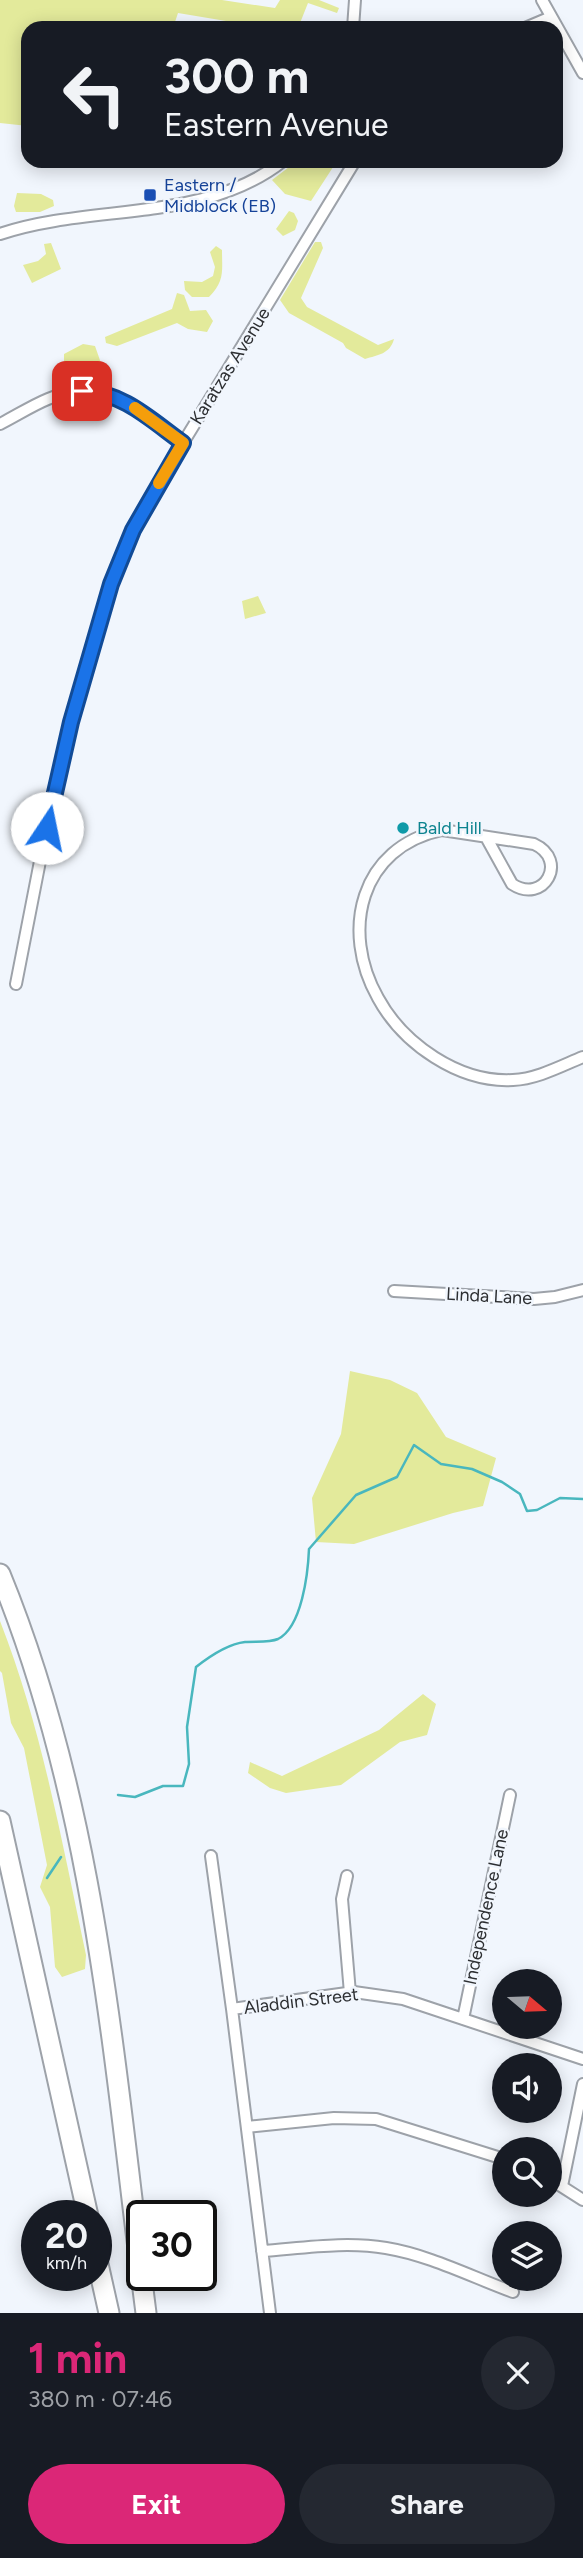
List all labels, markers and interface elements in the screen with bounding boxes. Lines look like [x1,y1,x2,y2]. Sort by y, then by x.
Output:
text: 300 m [164,46,309,105]
icon: left [49,49,140,140]
text: Eastern Avenue [164,106,388,144]
place label: Eastern / Midblock (EB) [164,174,276,217]
marker: Eastern / Midblock (EB) [142,187,158,203]
street label: Karatzas Avenue [185,303,275,429]
pin [52,361,112,421]
icon: arrive [63,372,101,410]
position arrow [10,791,84,865]
place label: Bald Hill [417,817,482,839]
marker: Bald Hill [395,820,411,836]
street label: Linda Lane [445,1283,533,1309]
street label: Independence Lane [459,1827,513,1987]
north arrow [492,1969,562,2039]
map controls [492,1969,562,2291]
street label: Aladdin Street [242,1983,360,2019]
button: sound [492,2053,562,2123]
button: search [492,2137,562,2207]
speed limit sign: 30 [126,2200,217,2291]
text: 20 [45,2215,88,2257]
button: layers [492,2221,562,2291]
text: km/h [46,2252,87,2274]
text: 1 min [28,2333,127,2384]
button: close [481,2336,555,2410]
text: 380 m · 07:46 [28,2385,172,2413]
button: Exit [28,2464,285,2544]
button: Share [299,2464,555,2544]

